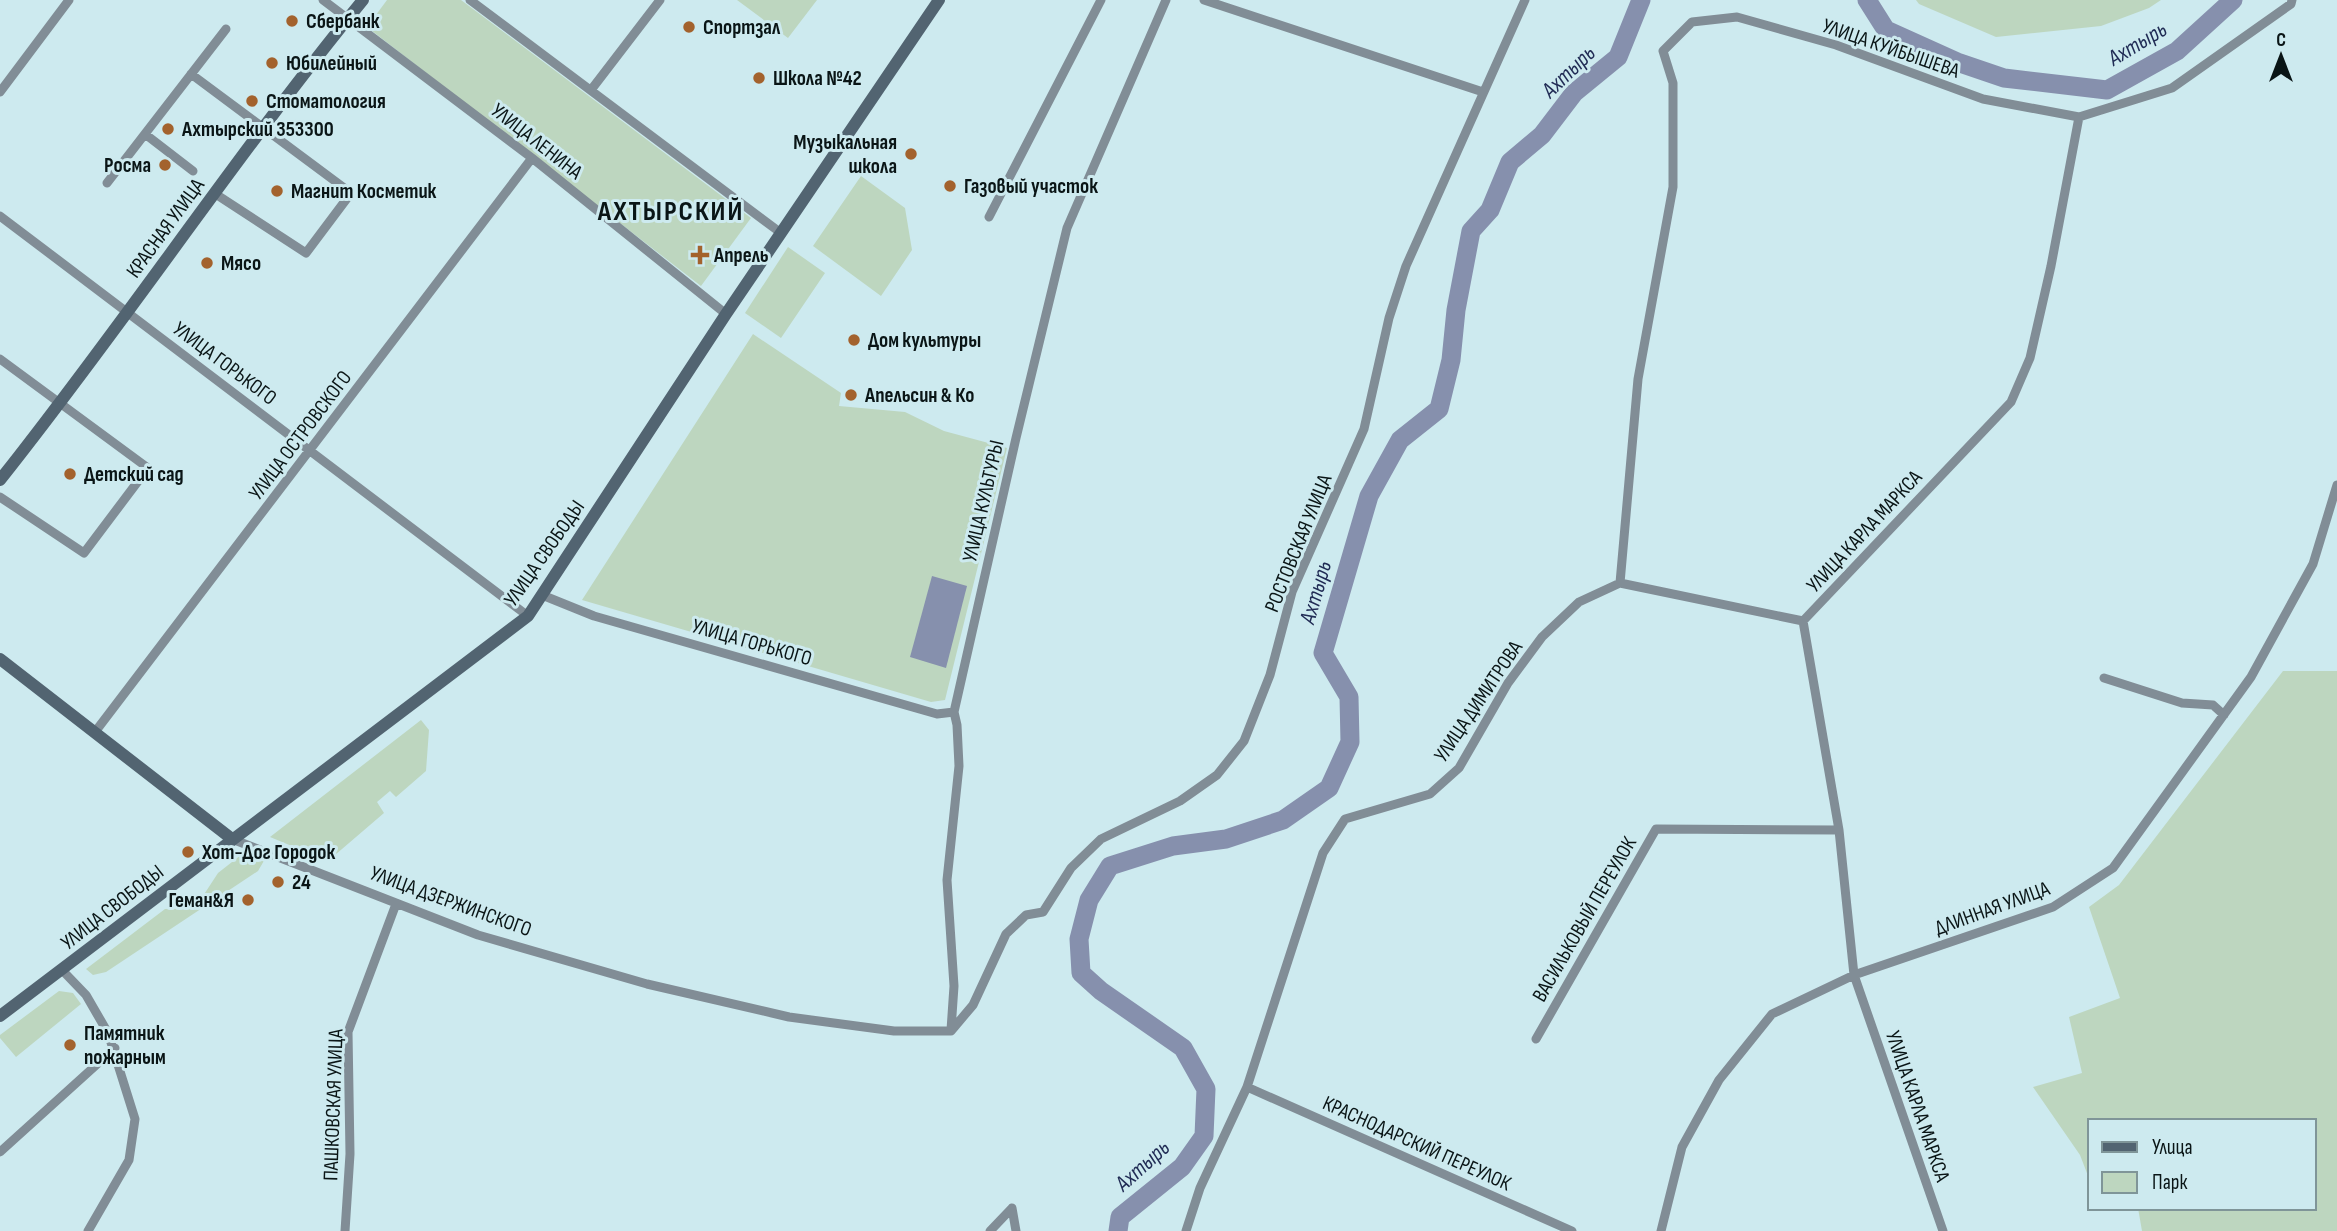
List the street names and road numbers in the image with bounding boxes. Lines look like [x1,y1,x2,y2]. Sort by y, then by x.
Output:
street label: УЛИЦА КУЙБЫШЕВА [1819,13,1964,84]
street label: УЛИЦА ЛЕНИНА [486,98,588,185]
street label: КРАСНАЯ УЛИЦА [121,173,210,283]
street label: УЛИЦА ГОРЬКОГО [168,316,281,410]
street label: УЛИЦА ОСТРОВСКОГО [244,366,357,505]
street label: УЛИЦА КУЛЬТУРЫ [957,438,1010,564]
street label: УЛИЦА КАРЛА МАРКСА [1801,464,1928,598]
street label: РОСТОВСКАЯ УЛИЦА [1259,470,1338,616]
street label: УЛИЦА СВОБОДЫ [499,496,590,611]
street label: УЛИЦА ГОРЬКОГО [689,613,815,671]
street label: УЛИЦА ДИМИТРОВА [1429,635,1529,767]
street label: ВАСИЛЬКОВЫЙ ПЕРЕУЛОК [1527,832,1642,1006]
street label: УЛИЦА СВОБОДЫ [56,860,169,955]
street label: УЛИЦА ДЗЕРЖИНСКОГО [367,861,535,942]
street label: ДЛИННАЯ УЛИЦА [1931,876,2054,941]
street label: УЛИЦА КАРЛА МАРКСА [1880,1027,1955,1186]
street label: ПАШКОВСКАЯ УЛИЦА [318,1028,349,1181]
street label: КРАСНОДАРСКИЙ ПЕРЕУЛОК [1319,1091,1515,1196]

